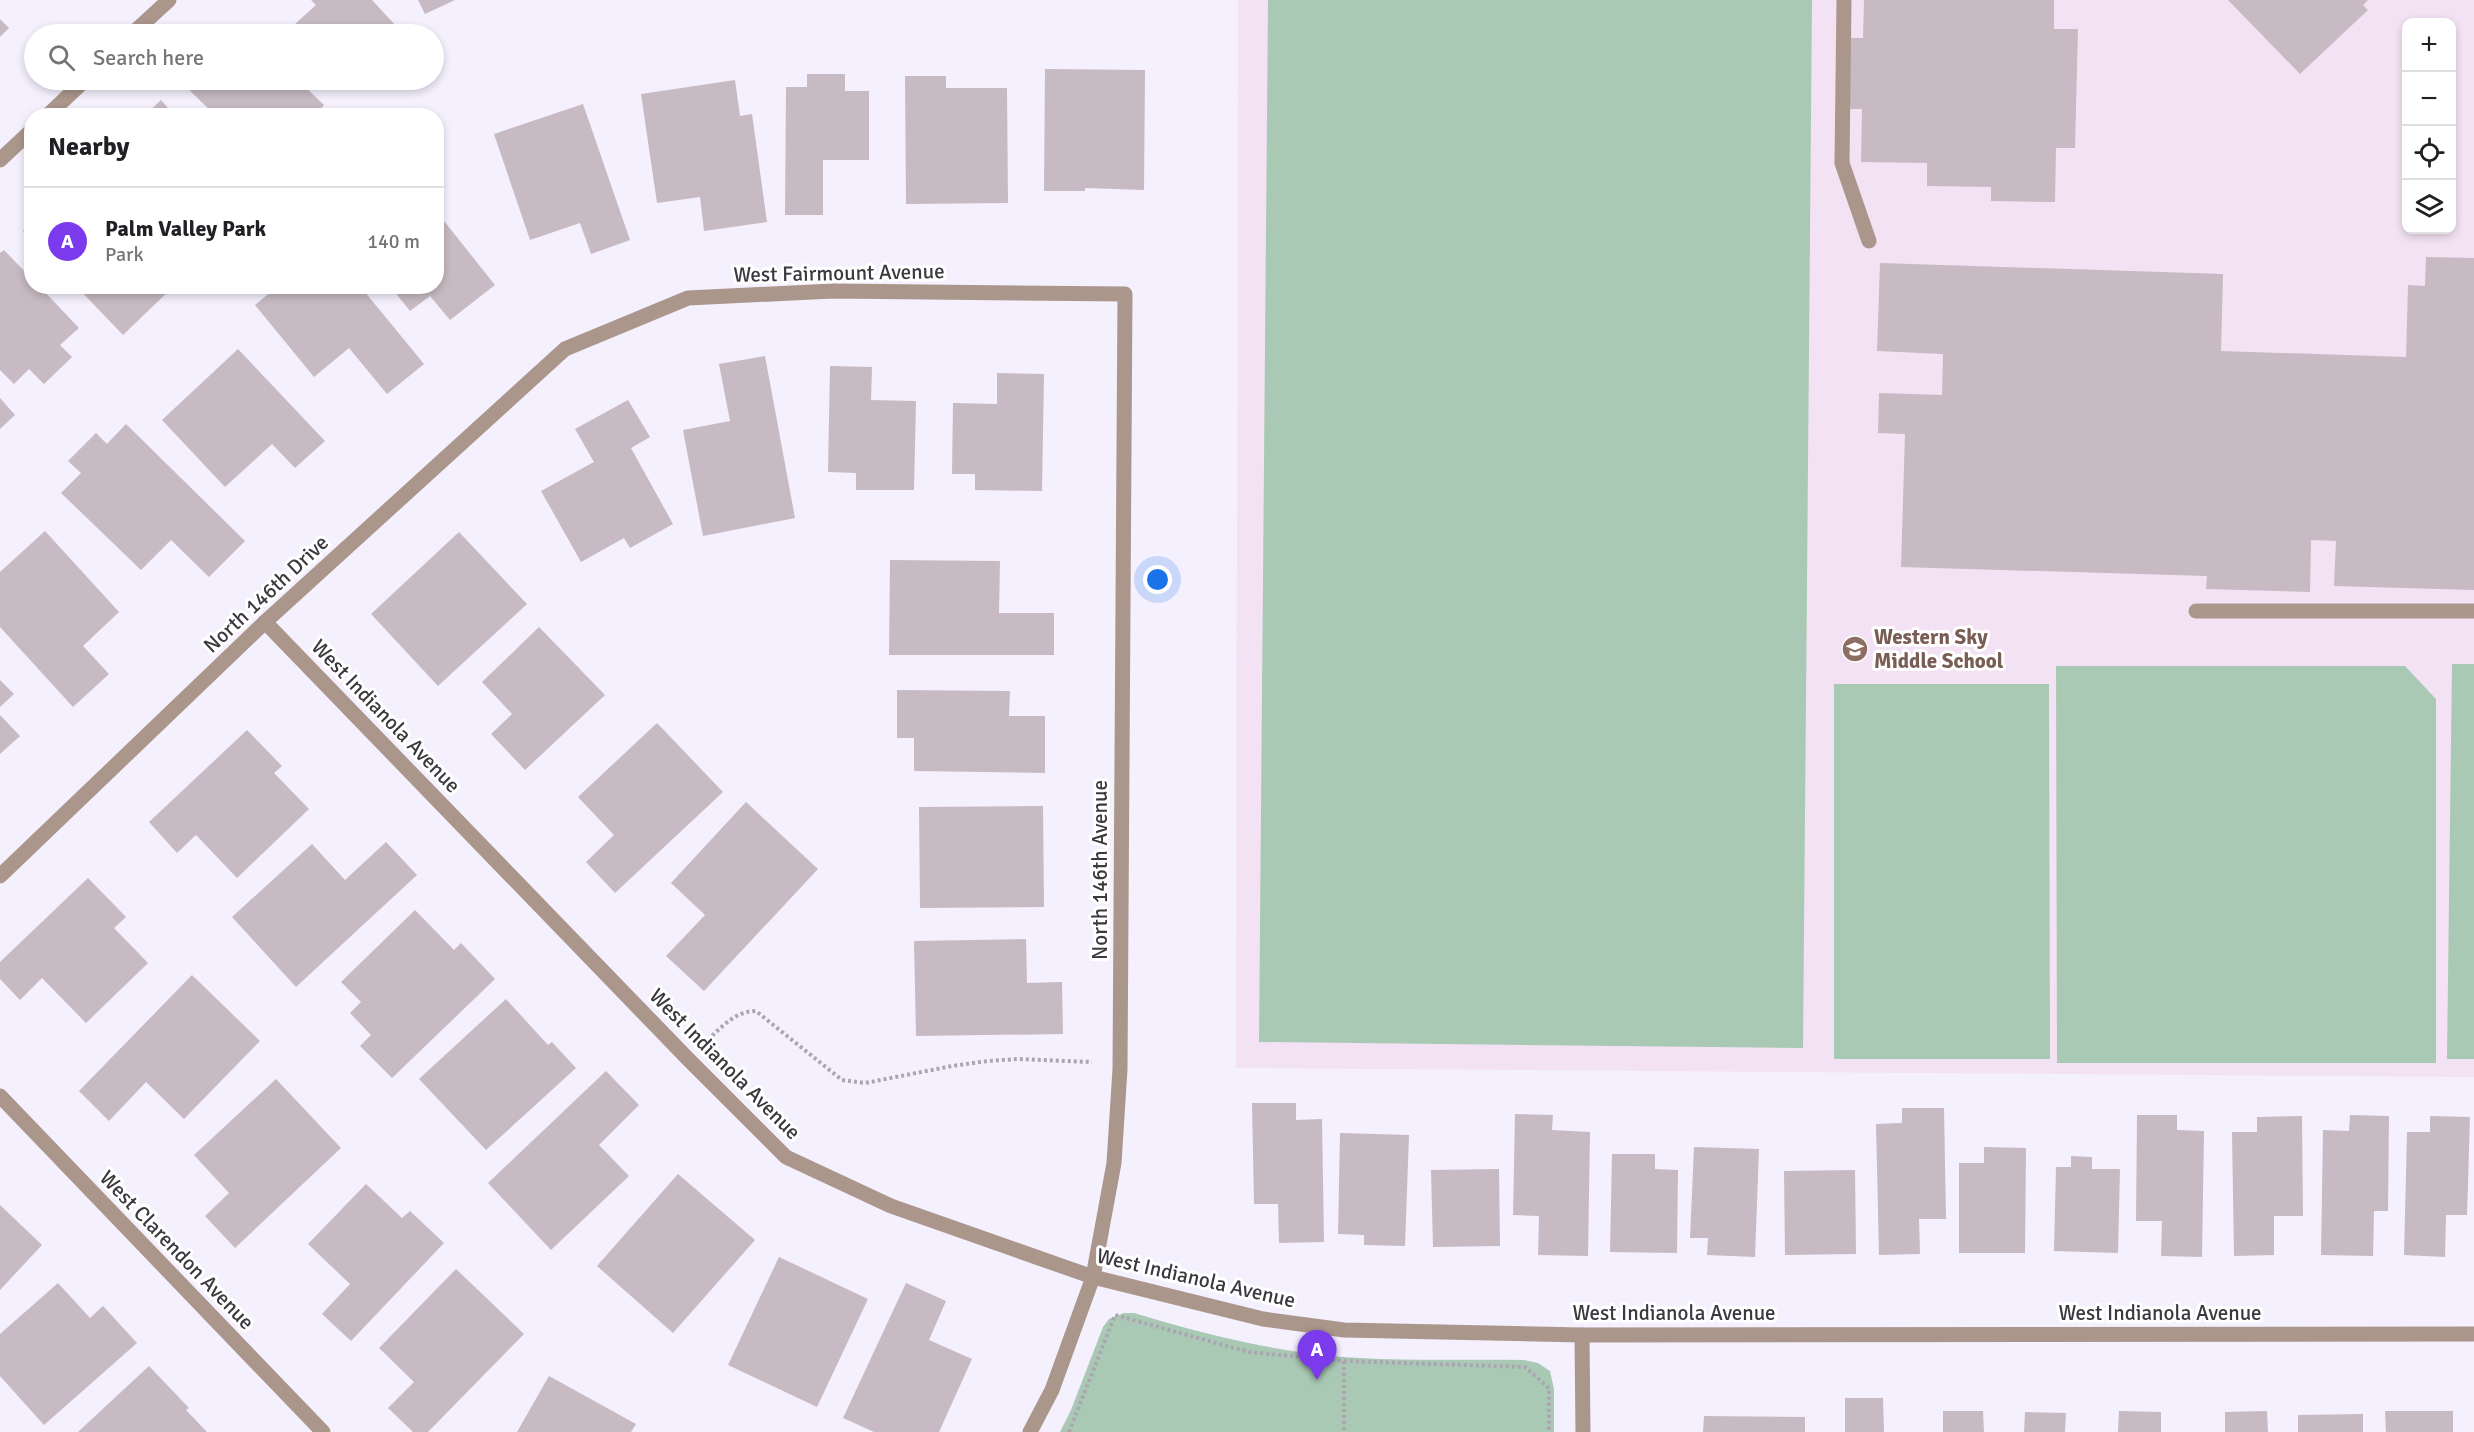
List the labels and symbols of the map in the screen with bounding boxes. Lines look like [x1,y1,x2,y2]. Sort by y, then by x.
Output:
street label: West Fairmount Avenue [733,258,945,288]
street label: North 146th Drive [198,530,334,658]
your location [1143,565,1172,594]
place label: Western Sky Middle School [1874,624,2004,674]
street label: West Indianola Avenue [306,634,466,798]
school or university icon: Western Sky Middle School [1840,634,1870,664]
street label: North 146th Avenue [1087,780,1113,960]
street label: West Indianola Avenue [644,983,806,1145]
street label: West Clarendon Avenue [94,1165,260,1335]
street label: West Indianola Avenue [1094,1242,1298,1314]
street label: West Indianola Avenue [1572,1300,1776,1326]
street label: West Indianola Avenue [2058,1300,2262,1326]
pin: A [1298,1330,1336,1380]

